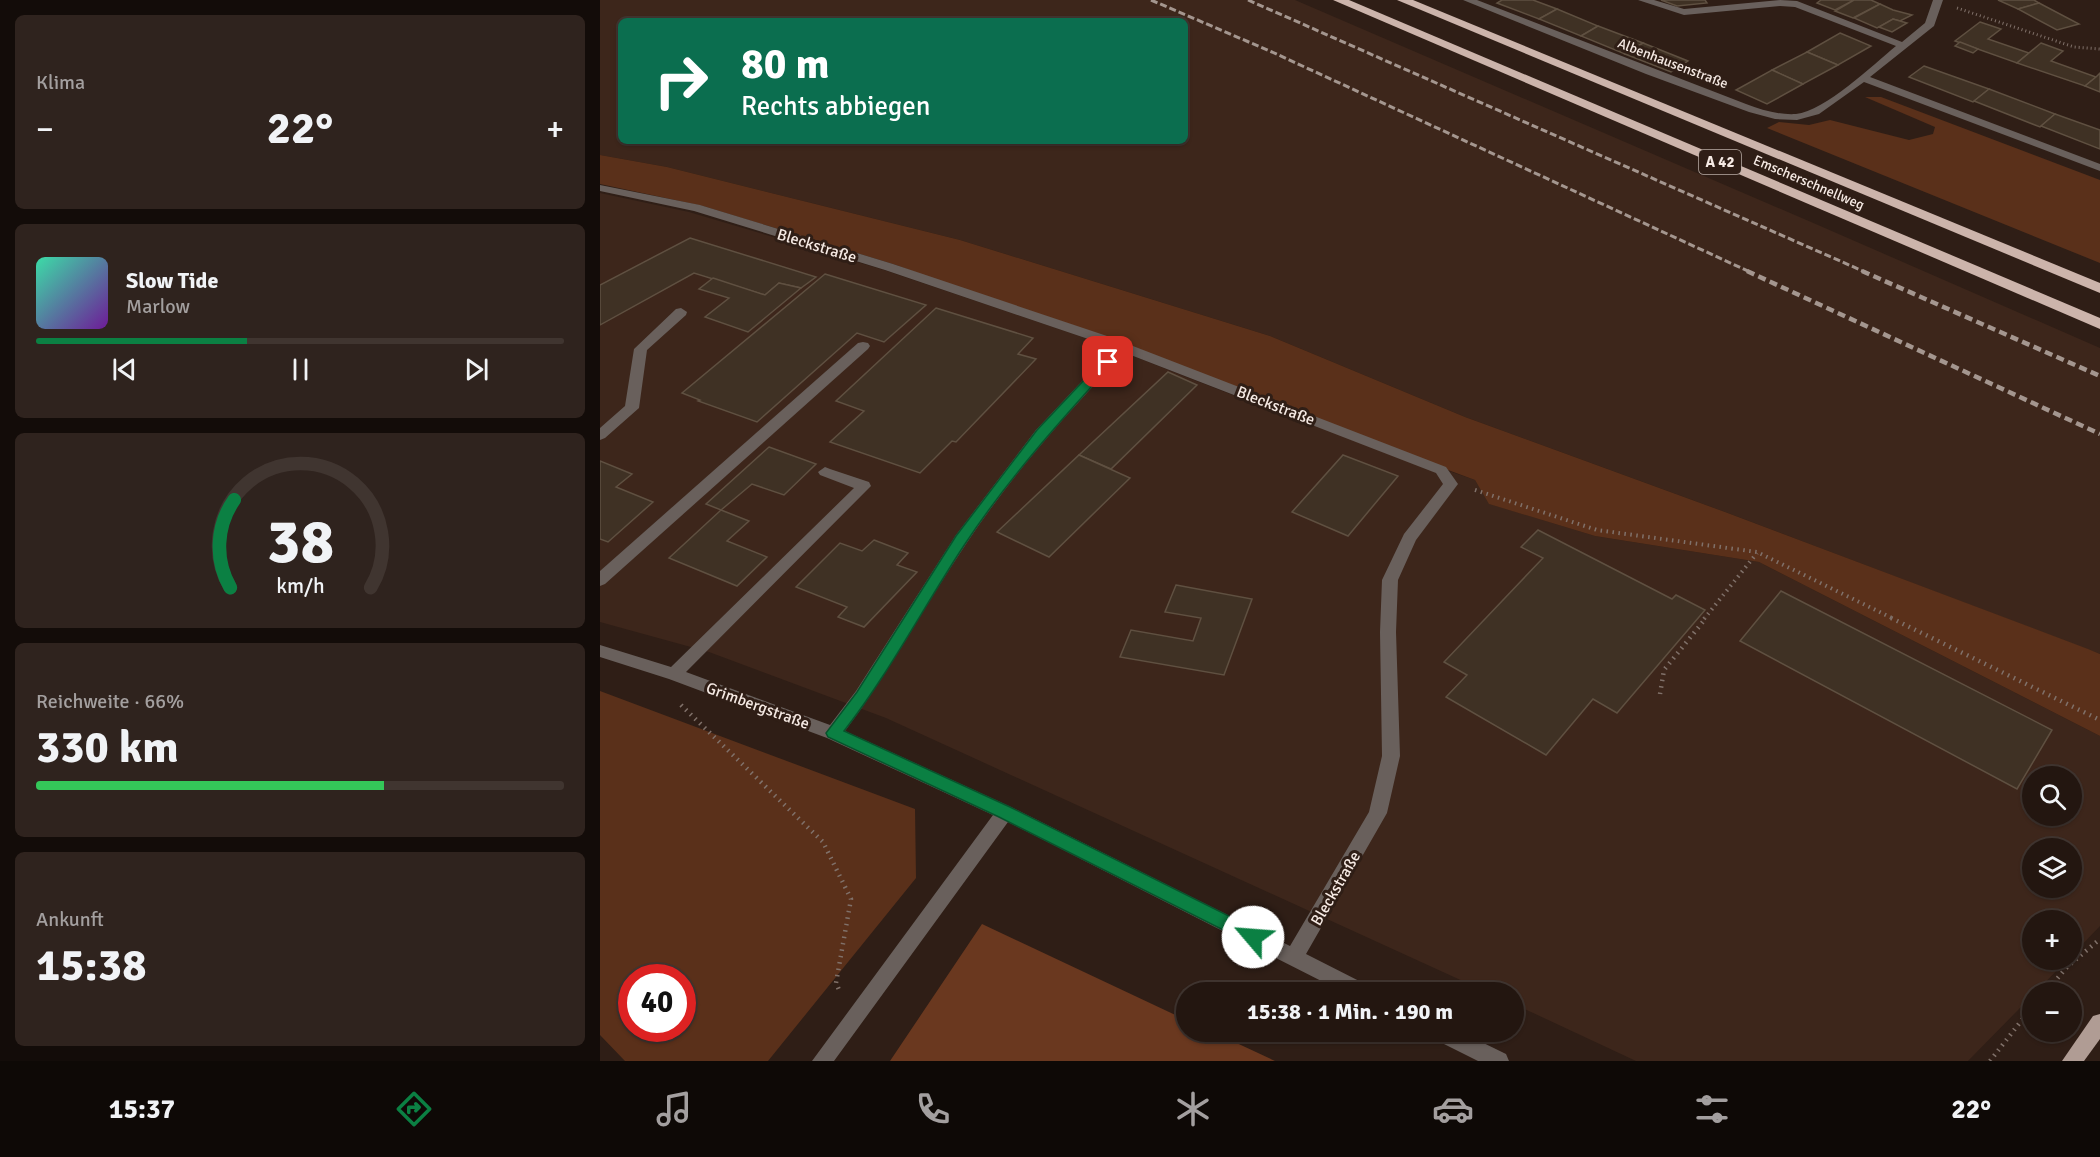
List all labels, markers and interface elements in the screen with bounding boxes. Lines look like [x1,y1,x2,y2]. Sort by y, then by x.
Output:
street label: Albenhausenstraße [1615,35,1730,92]
text: 80 m [741,39,830,90]
icon: right [642,42,720,120]
text: Klima [36,70,85,95]
text: Rechts abbiegen [741,90,931,123]
text: 22° [267,101,333,156]
text: − [36,109,54,150]
text: + [546,109,564,150]
road number: A 42 [1699,150,1741,174]
street label: Emscherschnellweg [1751,151,1867,214]
street label: Bleckstraße [774,224,859,268]
text: Slow Tide [126,267,218,294]
text: Marlow [126,294,190,319]
pin [1082,336,1133,387]
icon: arrive [1091,345,1124,378]
icon: previous [108,353,141,386]
icon: pause [284,353,317,386]
icon: next [460,353,493,386]
street label: Bleckstraße [1234,382,1318,430]
text: 38 [266,503,334,580]
text: km/h [276,573,324,599]
street label: Grimbergstraße [703,678,812,734]
text: Reichweite · 66% [36,689,184,714]
text: 330 km [36,720,179,775]
map controls [2022,766,2082,1042]
button: search [2022,766,2082,826]
button: layers [2022,838,2082,898]
street label: Bleckstraße [1307,848,1365,929]
position arrow [1221,905,1285,969]
text: Ankunft [36,907,104,932]
button: + [2022,910,2082,970]
text: 15:38 [36,938,146,993]
speed limit sign: 40 [618,964,696,1042]
button: − [2022,982,2082,1042]
text: 15:38 · 1 Min. · 190 m [1247,998,1453,1025]
icon: directions [393,1088,435,1130]
icon: music [653,1088,695,1130]
icon: phone [912,1088,954,1130]
icon: climate [1172,1088,1214,1130]
icon: car [1432,1088,1474,1130]
icon: filters [1691,1088,1733,1130]
text: 15:37 [109,1093,175,1126]
text: 22° [1951,1093,1991,1126]

